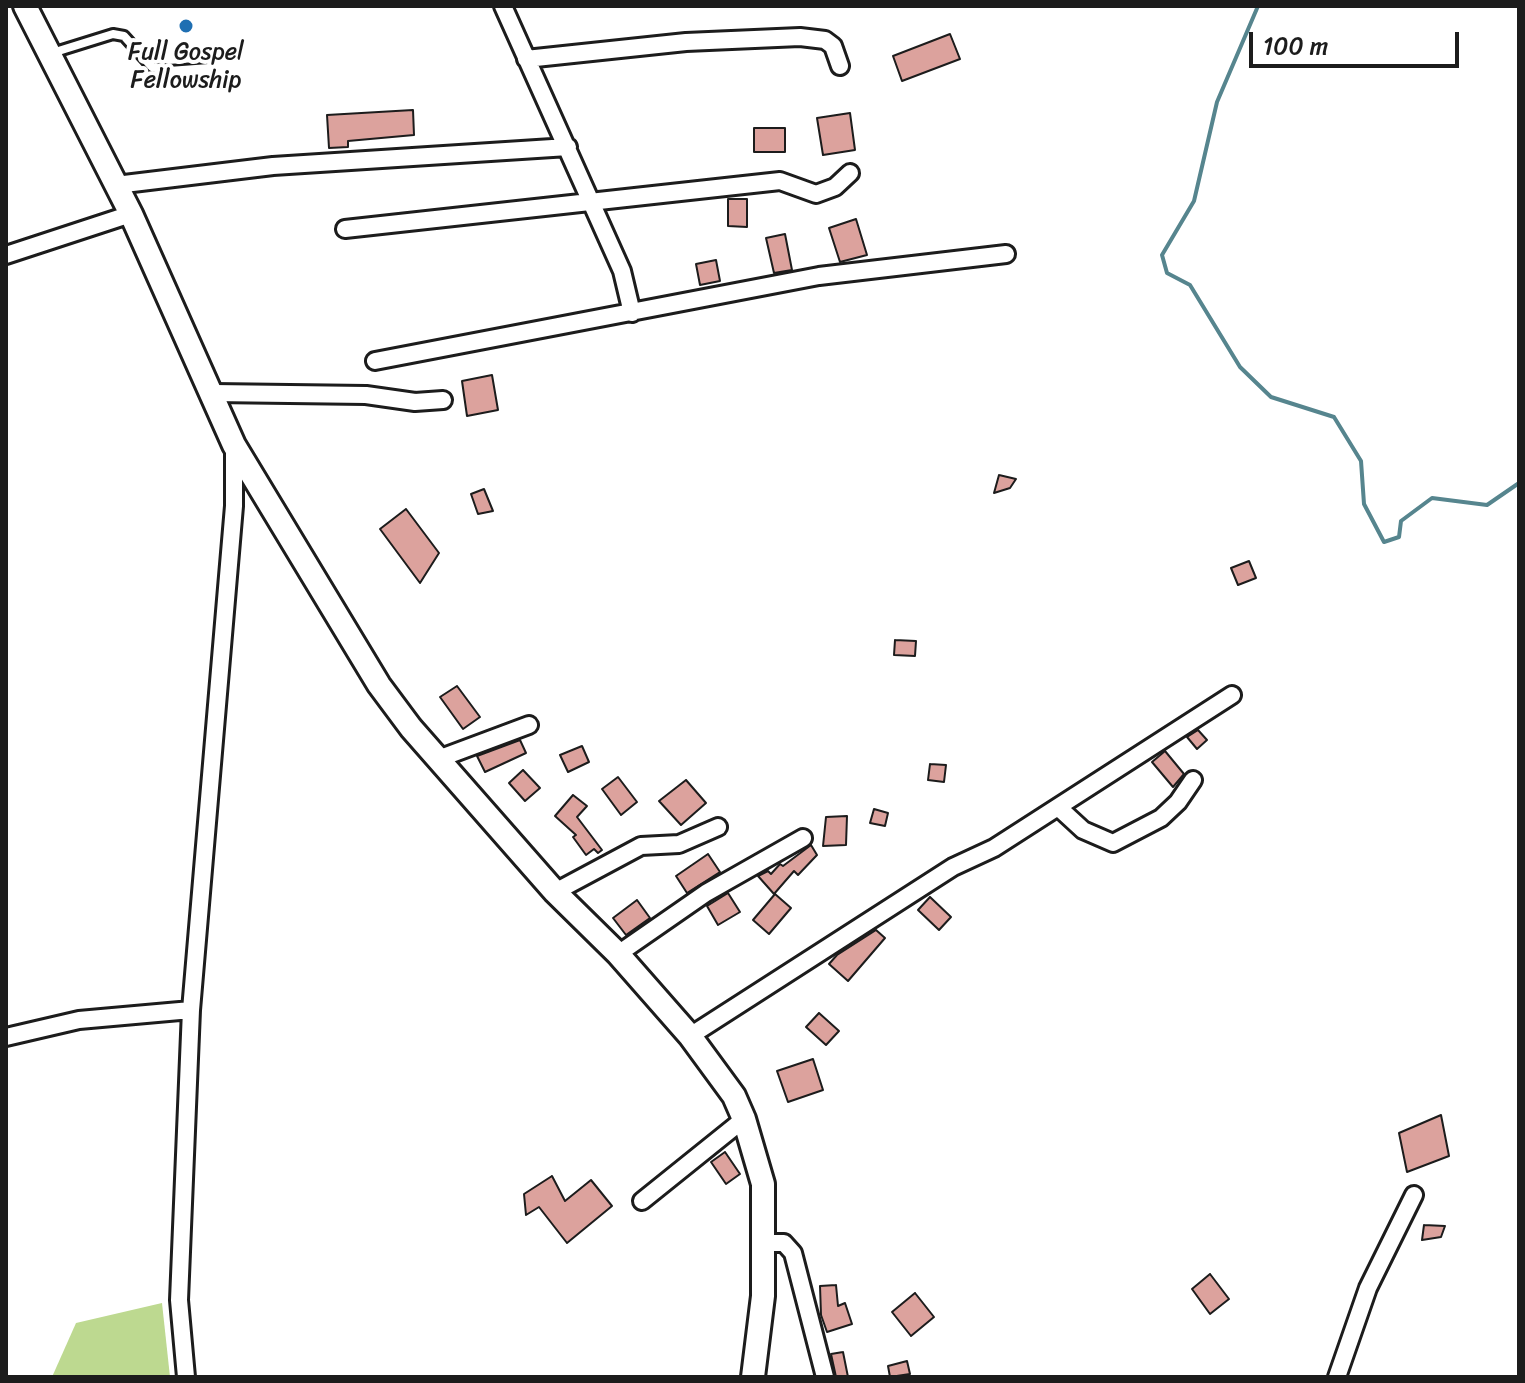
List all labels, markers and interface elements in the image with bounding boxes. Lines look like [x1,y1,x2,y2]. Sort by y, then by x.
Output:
scale bar [1253,16,1463,66]
marker: Full Gospel Fellowship [177,17,195,35]
text: 100 m [1263,25,1328,67]
place label: Full Gospel Fellowship [128,39,244,95]

